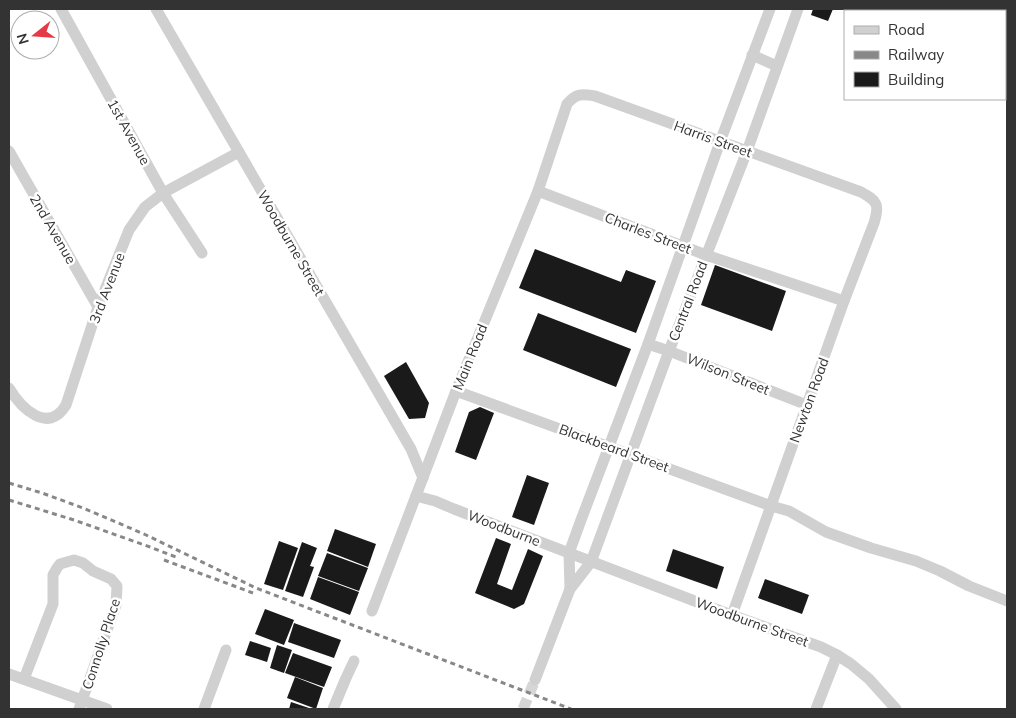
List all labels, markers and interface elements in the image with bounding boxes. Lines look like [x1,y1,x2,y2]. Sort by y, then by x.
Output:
north arrow [10,10,60,60]
legend [844,10,1006,100]
text: Road [888,20,925,39]
text: N [12,31,33,46]
text: Railway [888,45,944,64]
text: Building [888,70,944,89]
street label: 1st Avenue [104,96,154,168]
street label: Harris Street [671,117,755,162]
street label: Woodburne Street [253,187,329,299]
street label: 2nd Avenue [26,191,80,267]
street label: Charles Street [602,208,694,258]
street label: 3rd Avenue [85,250,129,326]
street label: Central Road [664,258,712,344]
street label: Main Road [449,321,491,393]
street label: Wilson Street [684,349,772,399]
street label: Newton Road [785,355,833,445]
street label: Blackbeard Street [557,420,671,476]
street label: Woodburne [465,506,543,550]
street label: Woodburne Street [693,593,811,651]
street label: Connolly Place [78,596,124,692]

